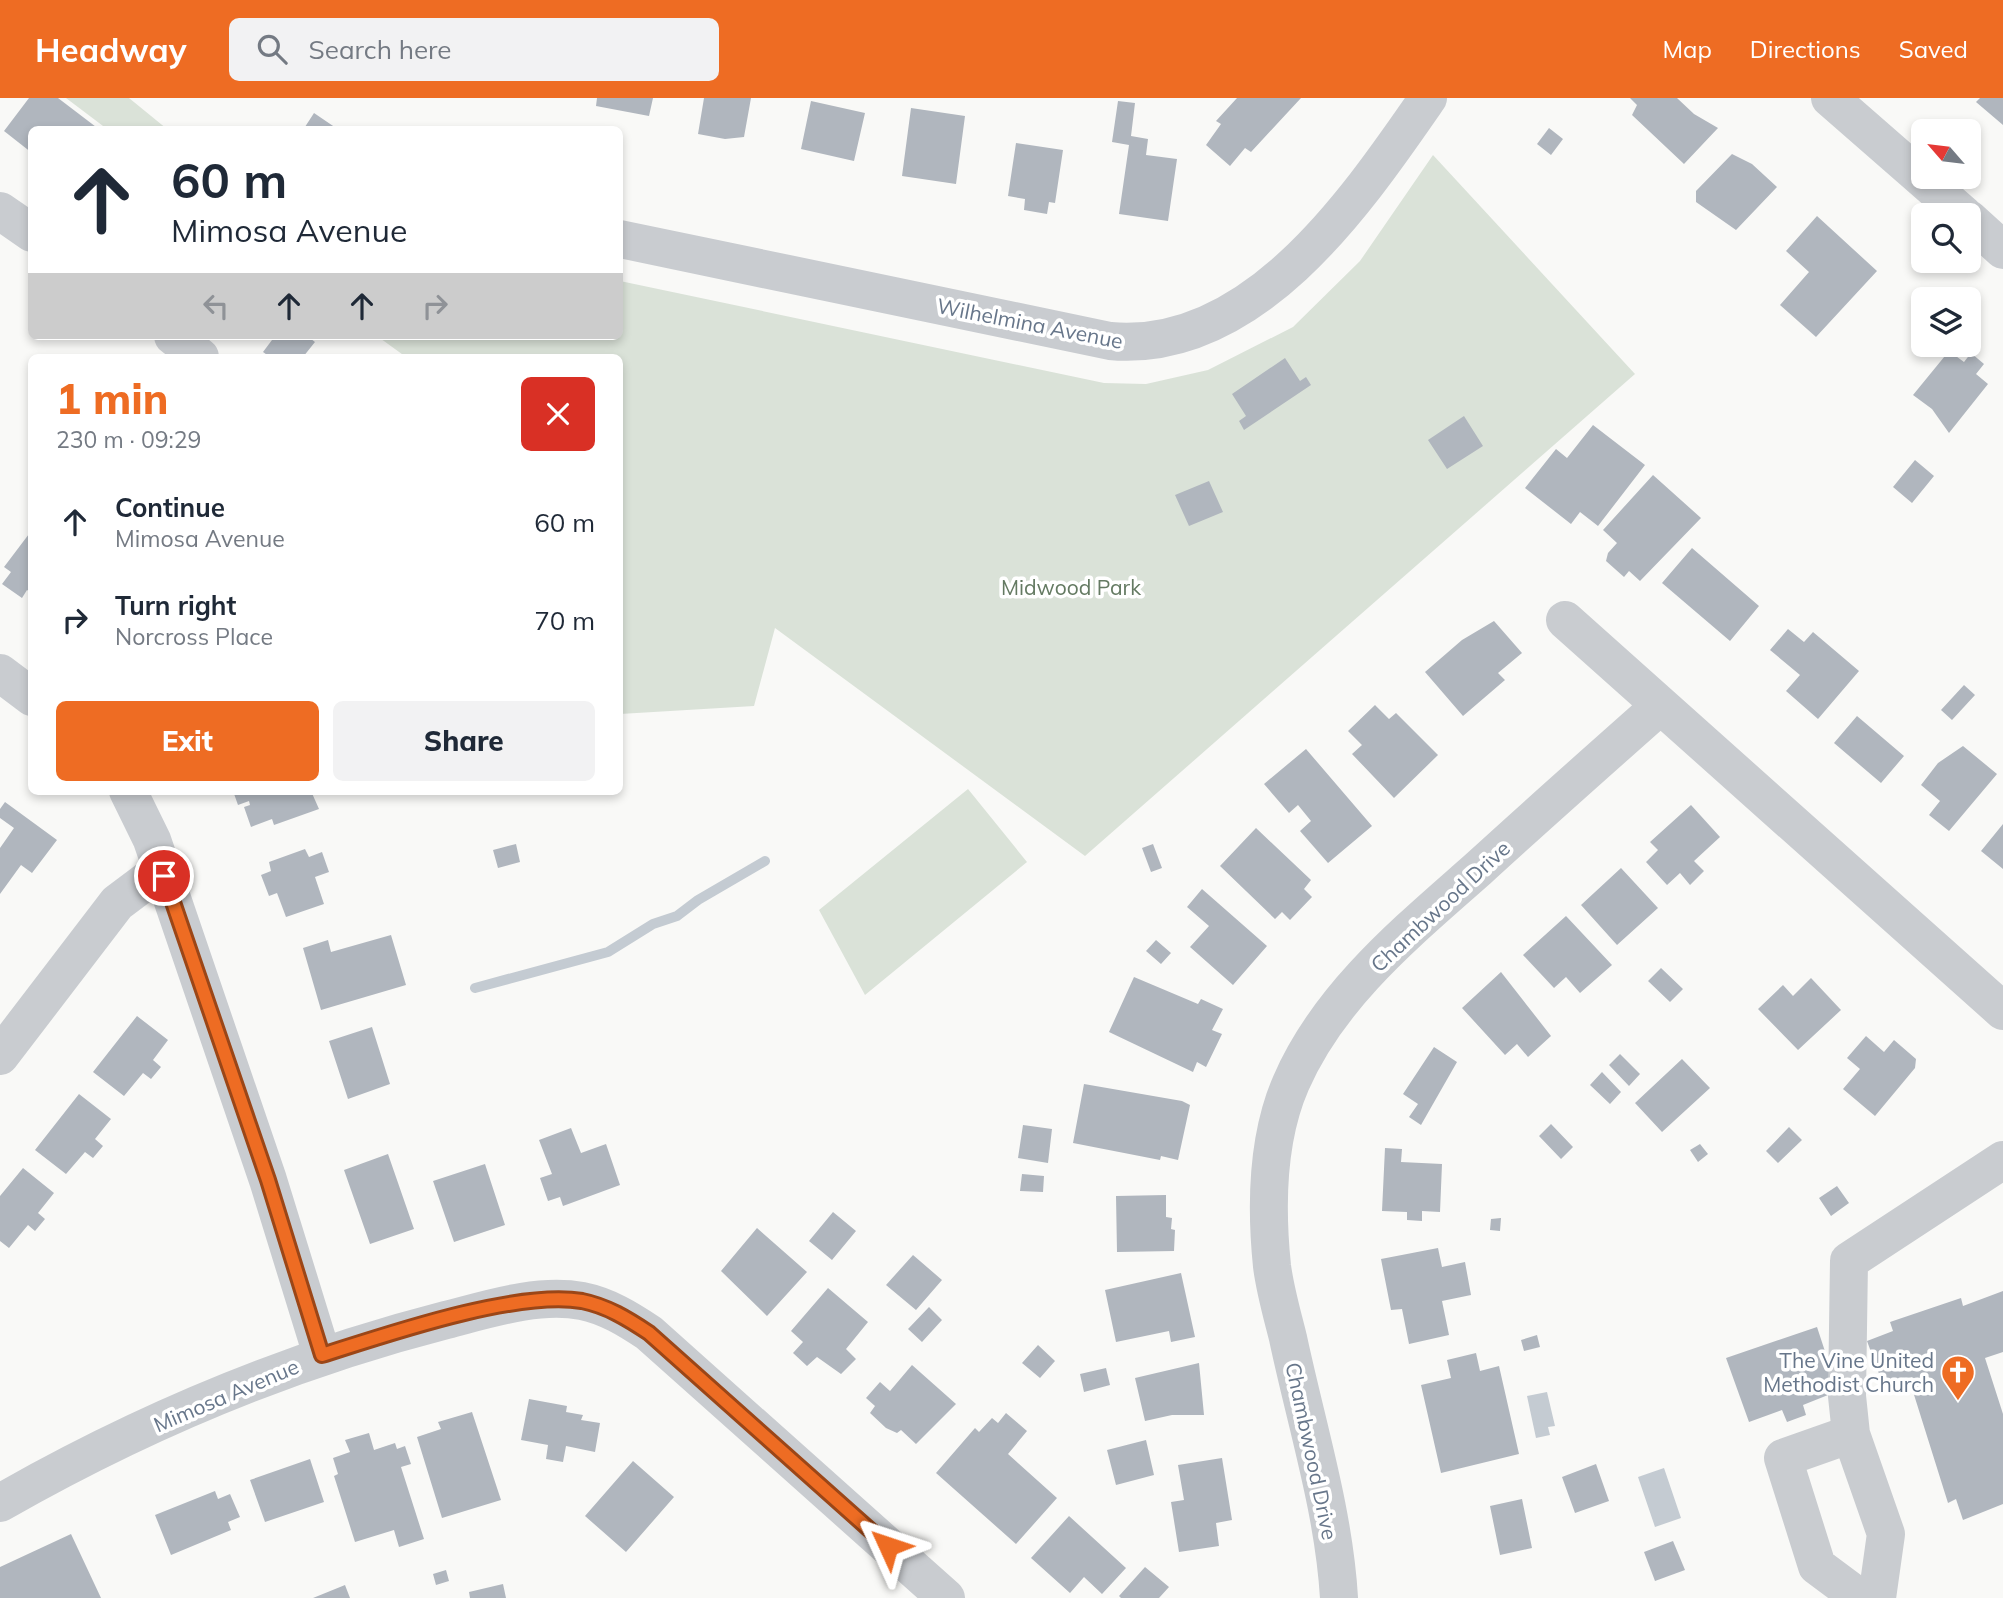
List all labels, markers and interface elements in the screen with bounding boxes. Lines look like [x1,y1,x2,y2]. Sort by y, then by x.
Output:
search box [229,18,719,81]
text: Headway [35,29,187,70]
icon: search [253,30,291,68]
text: Search here [309,33,451,66]
text: Map [1662,34,1712,64]
text: Directions [1750,34,1861,64]
text: Saved [1899,34,1968,64]
north arrow [1911,119,1981,189]
map controls [1911,119,1981,357]
text: 60 m [171,149,287,210]
icon: ahead [56,154,147,245]
button: search [1911,203,1981,273]
text: Mimosa Avenue [171,210,407,250]
icon: left [197,287,235,325]
icon: ahead [270,287,308,325]
icon: ahead [343,287,381,325]
icon: right [416,287,454,325]
button: layers [1911,287,1981,357]
street label: Wilhelmina Avenue [935,292,1125,354]
text: 1 min [56,372,169,425]
button: close [521,377,595,451]
text: 230 m · 09:29 [56,425,201,454]
text: Continue [115,491,225,524]
icon: ahead [56,503,94,541]
text: 60 m [534,506,595,539]
text: Mimosa Avenue [115,524,285,553]
park label: Midwood Park [1001,574,1141,600]
text: Turn right [115,589,236,622]
icon: right [56,601,94,639]
text: 70 m [534,604,595,637]
text: Norcross Place [115,622,273,651]
button: Exit [56,701,319,781]
button: Share [333,701,595,781]
street label: Chambwood Drive [1365,835,1515,977]
pin [134,846,194,906]
icon: arrive [145,857,183,895]
place label: The Vine United Methodist Church [1763,1347,1934,1397]
street label: Mimosa Avenue [150,1353,302,1437]
church icon: The Vine United Methodist Church [1939,1353,1977,1402]
street label: Chambwood Drive [1280,1360,1344,1542]
position arrow [851,1509,925,1583]

